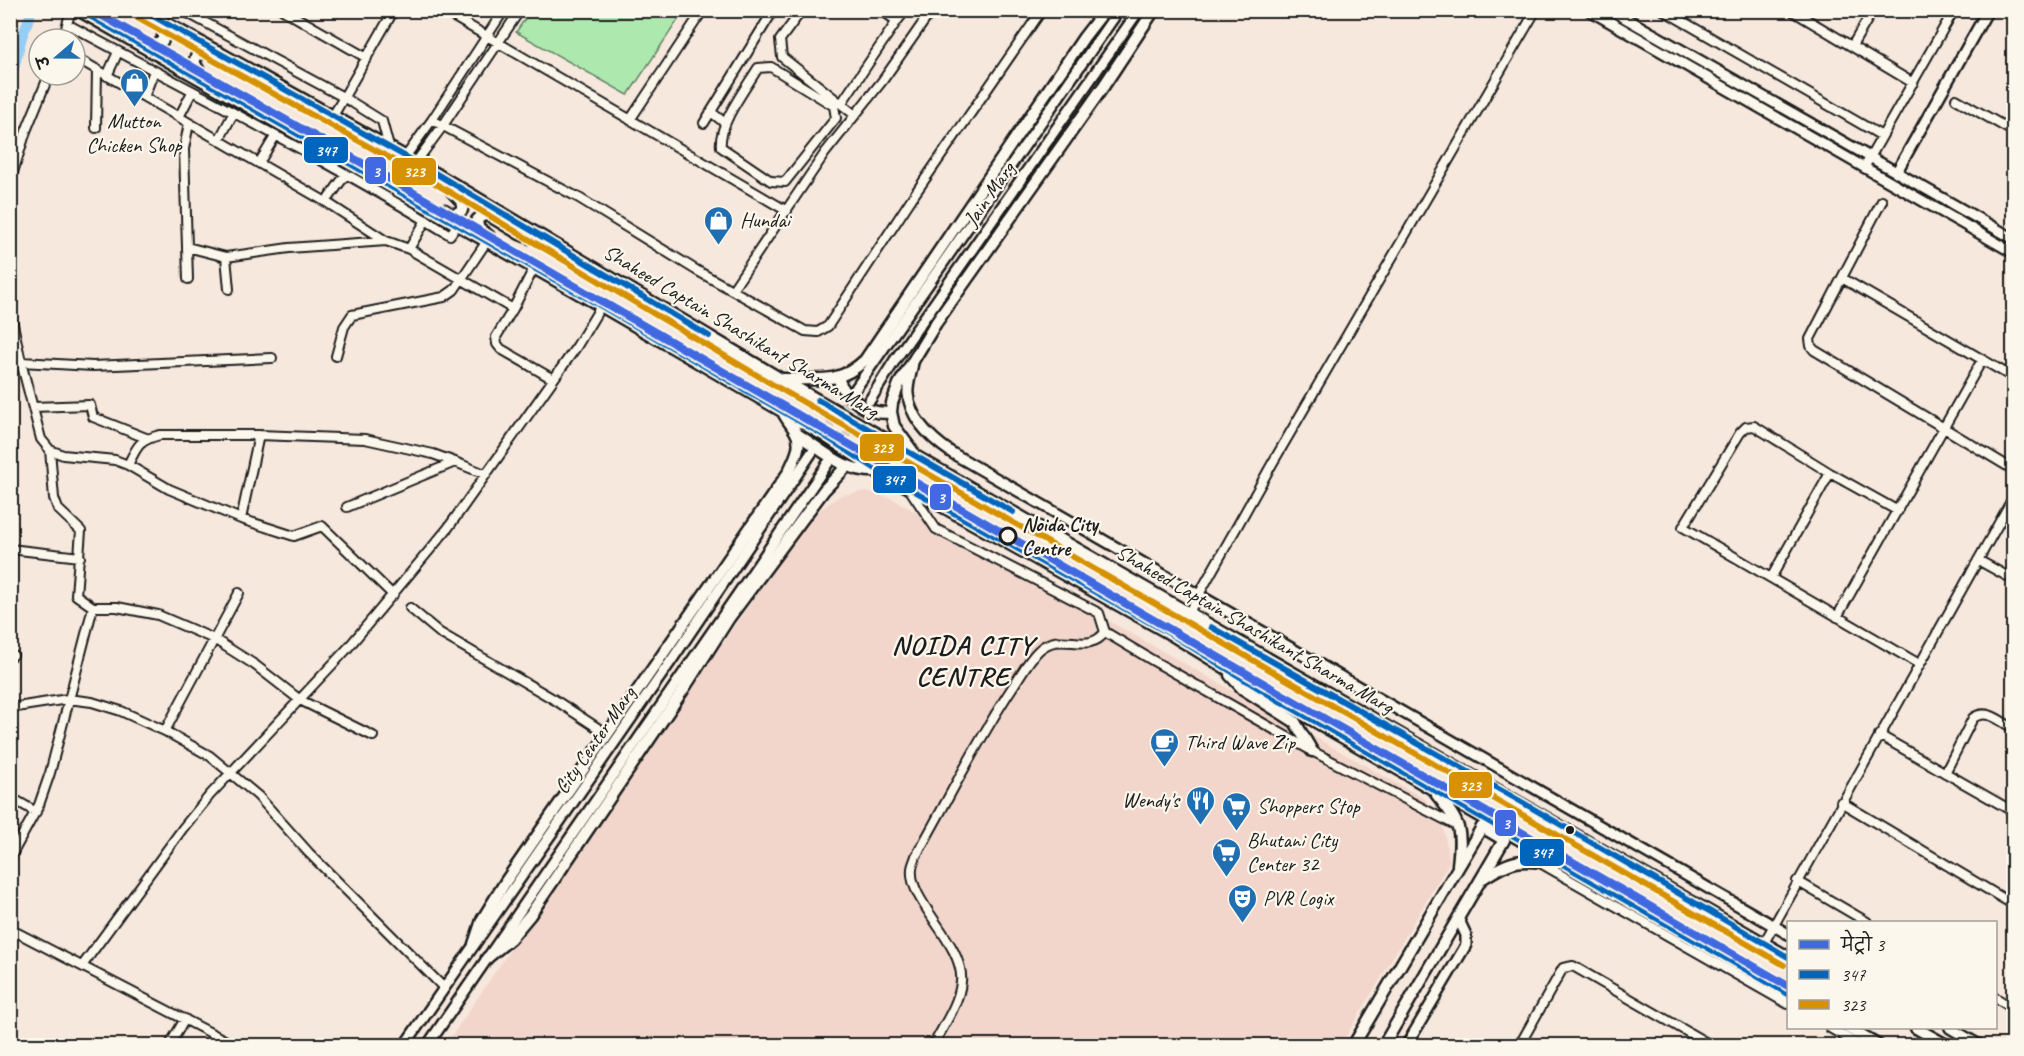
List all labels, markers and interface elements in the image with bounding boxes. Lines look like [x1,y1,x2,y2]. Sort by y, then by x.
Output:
north arrow [27,27,87,87]
text: उ [32,52,56,72]
shop icon: Mutton Chicken Shop [118,66,150,108]
place label: Mutton Chicken Shop [86,108,184,158]
line badge: 347 [303,136,349,164]
text: 347 [315,141,339,161]
line badge: 3 [364,156,387,185]
street label: Jain Marg [957,156,1021,232]
line badge: 323 [391,157,437,186]
text: 3 [372,162,381,182]
text: 323 [403,162,427,182]
shop icon: Hundai [703,204,735,246]
place label: Hundai [740,207,793,233]
street label: Shaheed Captain Shashikant Sharma Marg [599,238,884,424]
line badge: 323 [859,433,905,462]
text: 323 [871,438,895,458]
line badge: 347 [872,465,917,494]
text: 347 [883,470,907,490]
line badge: 3 [929,483,952,511]
text: 3 [937,488,946,508]
place label: Noida City Centre [1022,511,1100,561]
marker: Noida City Centre [999,527,1017,545]
street label: Shaheed Captain Shashikant Sharma Marg [1112,539,1400,720]
district label: NOIDA CITY CENTRE [892,628,1038,693]
street label: City Center Marg [548,680,642,799]
cafe icon: Third Wave Zip [1148,726,1180,768]
place label: Third Wave Zip [1185,729,1296,755]
line badge: 323 [1448,771,1493,799]
text: 323 [1459,776,1483,796]
restaurant icon: Wendy's [1184,784,1216,826]
place label: Wendy's [1122,787,1181,813]
supermarket icon: Shoppers Stop [1220,790,1252,832]
place label: Shoppers Stop [1257,793,1361,819]
line badge: 3 [1494,809,1517,837]
text: 3 [1502,814,1511,834]
unlabelled marker [1564,824,1576,836]
place label: Bhutani City Center 32 [1247,827,1339,877]
supermarket icon: Bhutani City Center 32 [1210,836,1242,878]
line badge: 347 [1519,838,1565,867]
text: 347 [1531,843,1555,863]
theatre icon: PVR Logix [1226,882,1258,924]
place label: PVR Logix [1263,885,1335,911]
legend [1787,921,1997,1029]
text: मेट्रो 3 [1840,929,1886,956]
text: 347 [1841,964,1866,986]
text: 323 [1841,994,1867,1016]

